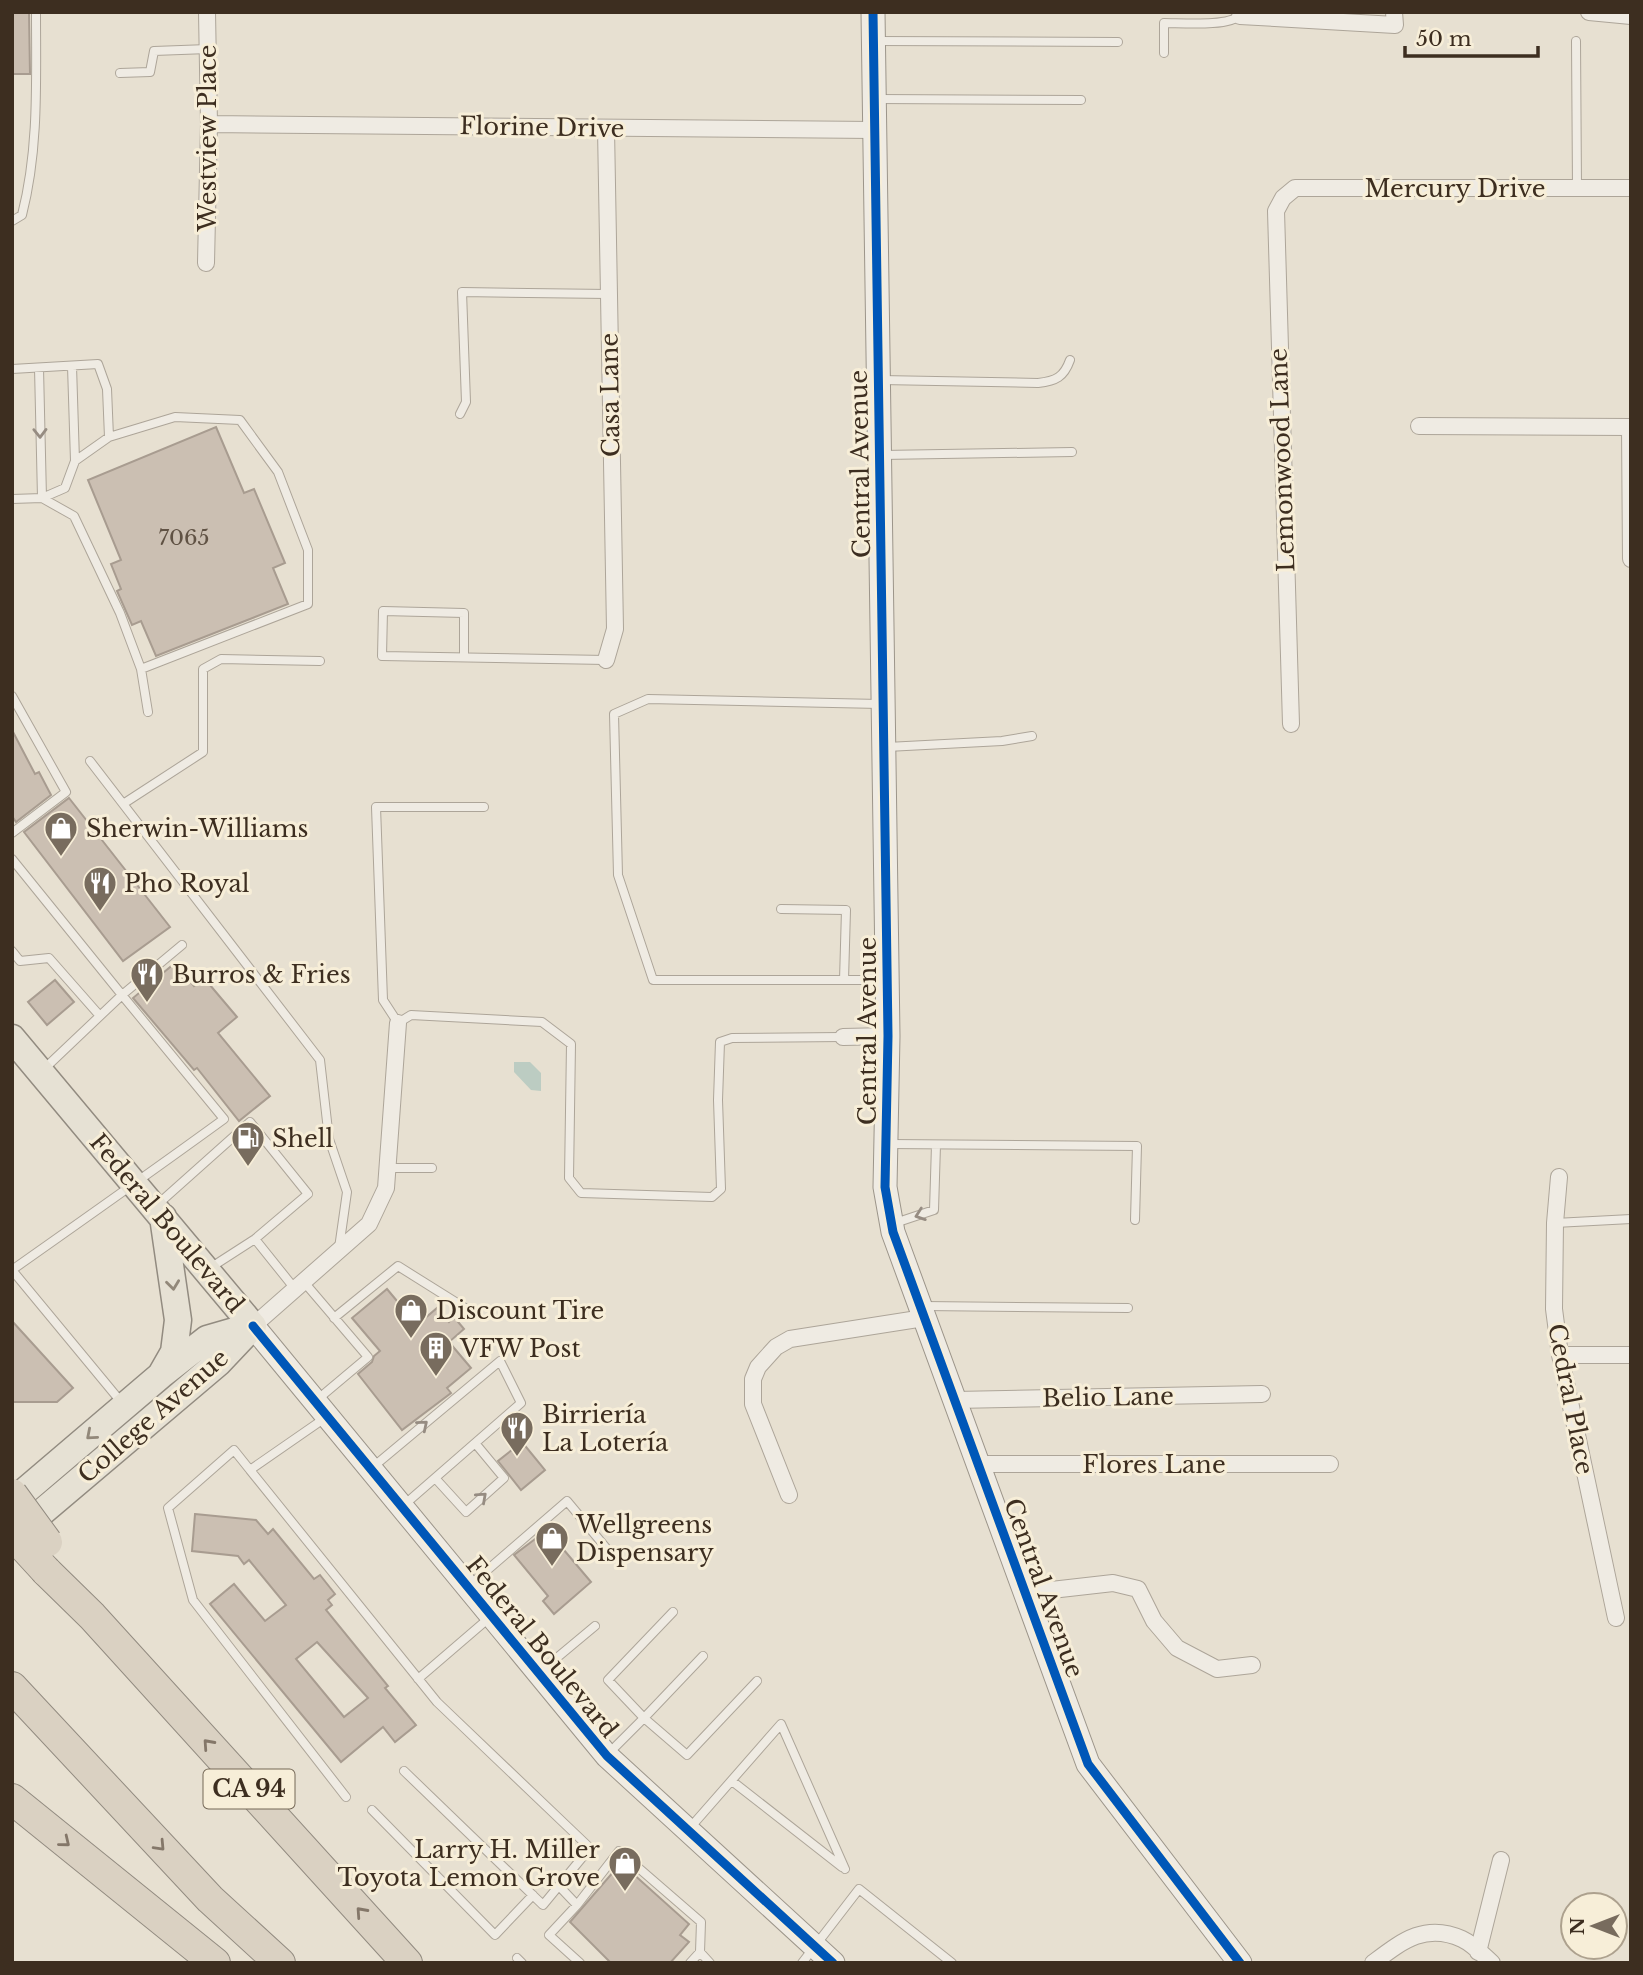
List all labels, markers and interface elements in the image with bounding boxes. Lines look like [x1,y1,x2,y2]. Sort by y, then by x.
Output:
scale bar [1405,14,1538,58]
text: 50 m [1416,26,1472,52]
street label: Westview Place [193,44,222,233]
street label: Florine Drive [459,111,625,143]
street label: Mercury Drive [1365,174,1545,203]
street label: Casa Lane [594,333,626,457]
street label: Lemonwood Lane [1264,347,1300,573]
street label: Central Avenue [844,370,876,558]
one-way arrow [33,427,48,438]
house number: 7065 [159,525,209,551]
shop icon: Sherwin-Williams [42,809,80,858]
place label: Sherwin-Williams [86,814,308,843]
restaurant icon: Pho Royal [81,864,119,913]
place label: Pho Royal [124,869,250,898]
street label: Central Avenue [853,937,882,1125]
restaurant icon: Burros & Fries [128,955,166,1004]
place label: Burros & Fries [172,960,351,989]
fuel station icon: Shell [229,1119,267,1168]
place label: Shell [272,1124,334,1153]
street label: Federal Boulevard [84,1128,250,1318]
one-way arrow [915,1207,927,1221]
one-way arrow [166,1279,181,1291]
shop icon: Discount Tire [392,1291,430,1340]
place label: Discount Tire [436,1296,604,1325]
street label: Cedral Place [1542,1321,1600,1477]
building icon: VFW Post [417,1329,455,1378]
place label: VFW Post [459,1334,580,1363]
street label: College Avenue [72,1343,234,1489]
street label: Belio Lane [1042,1381,1174,1413]
place label: Birriería La Lotería [542,1400,669,1457]
restaurant icon: Birriería La Lotería [498,1409,536,1458]
one-way arrow [415,1421,428,1433]
one-way arrow [86,1427,99,1439]
street label: Flores Lane [1082,1450,1226,1479]
one-way arrow [474,1493,487,1505]
street label: Central Avenue [998,1494,1090,1682]
place label: Wellgreens Dispensary [575,1510,715,1567]
shop icon: Wellgreens Dispensary [533,1519,571,1568]
street label: Federal Boulevard [460,1551,624,1743]
one-way arrow [204,1739,217,1752]
road number: CA 94 [204,1770,294,1809]
one-way arrow [57,1834,70,1846]
place label: Larry H. Miller Toyota Lemon Grove [337,1835,601,1892]
one-way arrow [152,1838,164,1851]
shop icon: Larry H. Miller Toyota Lemon Grove [606,1844,644,1893]
north arrow [1559,1891,1629,1961]
one-way arrow [357,1907,370,1920]
text: N [1566,1917,1589,1935]

